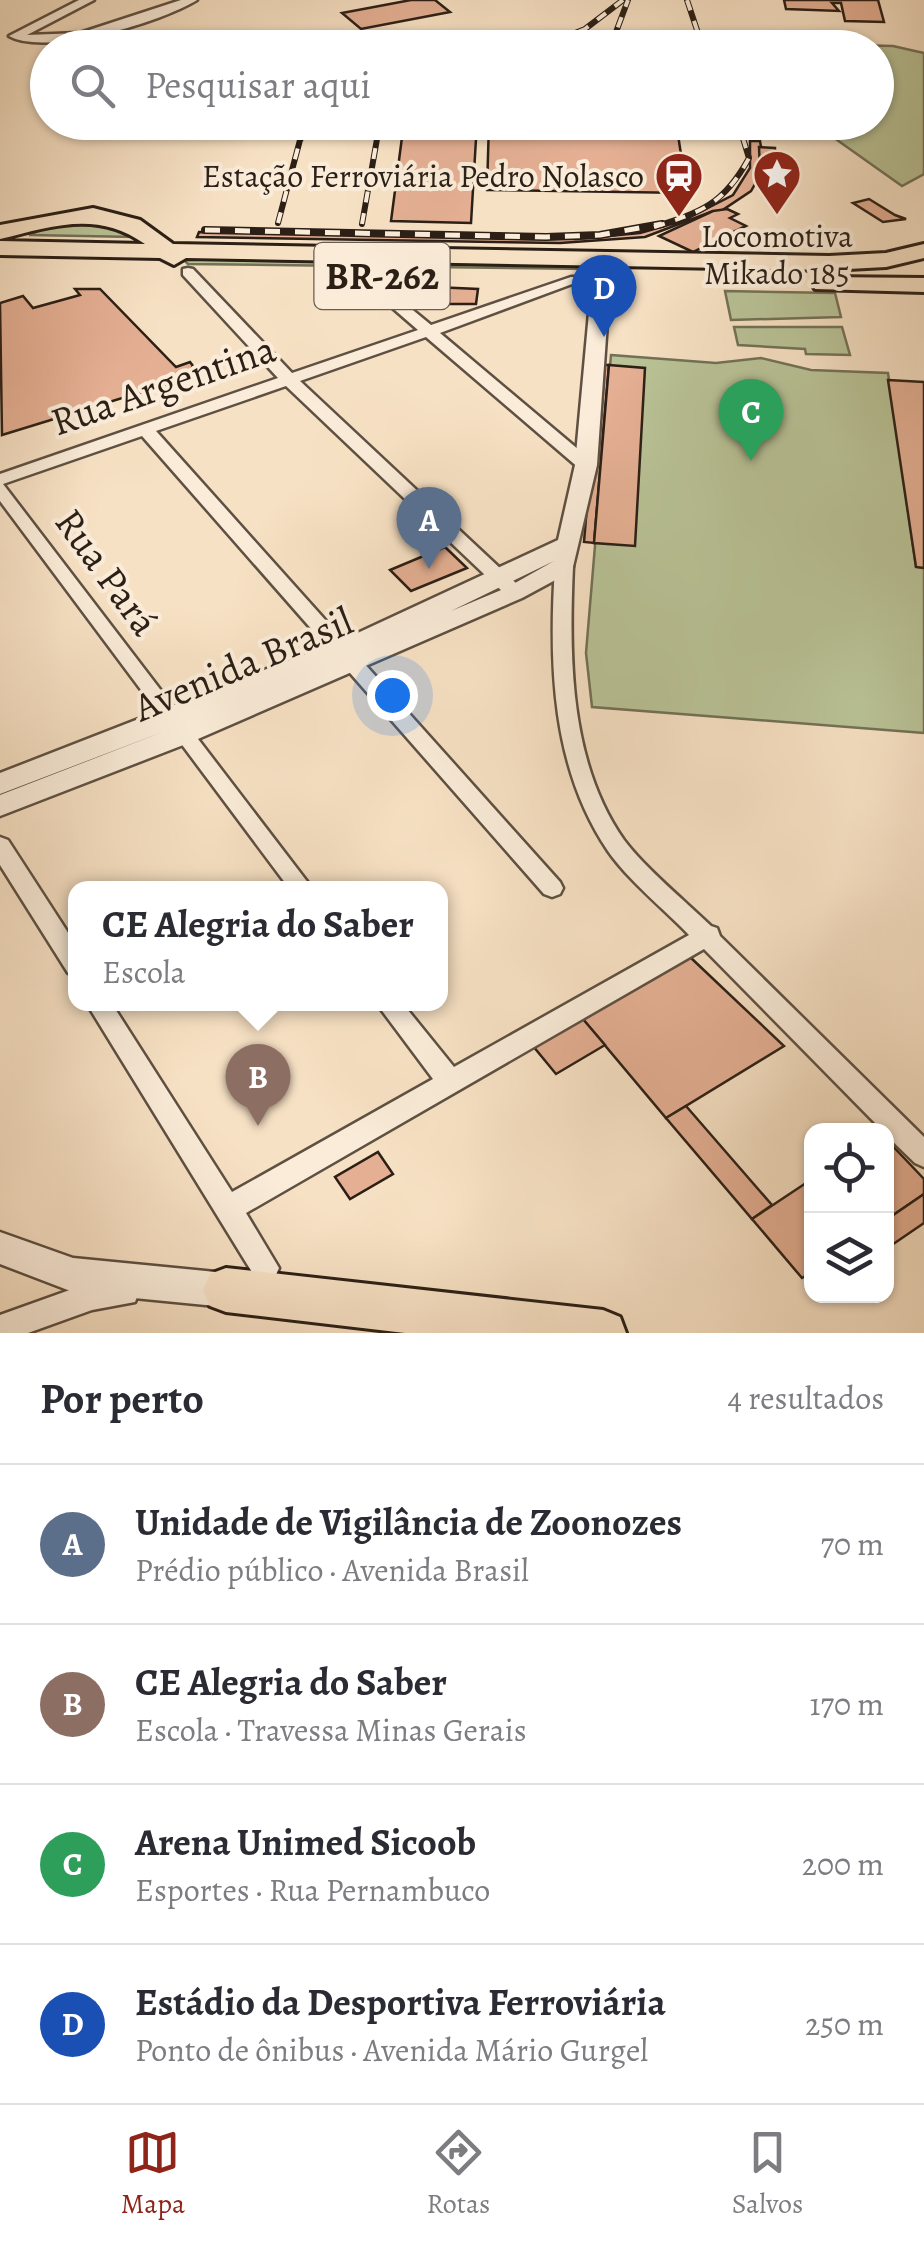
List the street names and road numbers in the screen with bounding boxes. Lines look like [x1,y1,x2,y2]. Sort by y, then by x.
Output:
road number: BR-262 [314,243,450,309]
street label: Rua Argentina [43,321,283,449]
street label: Rua Pará [42,497,172,647]
street label: Avenida Brasil [124,593,361,735]

